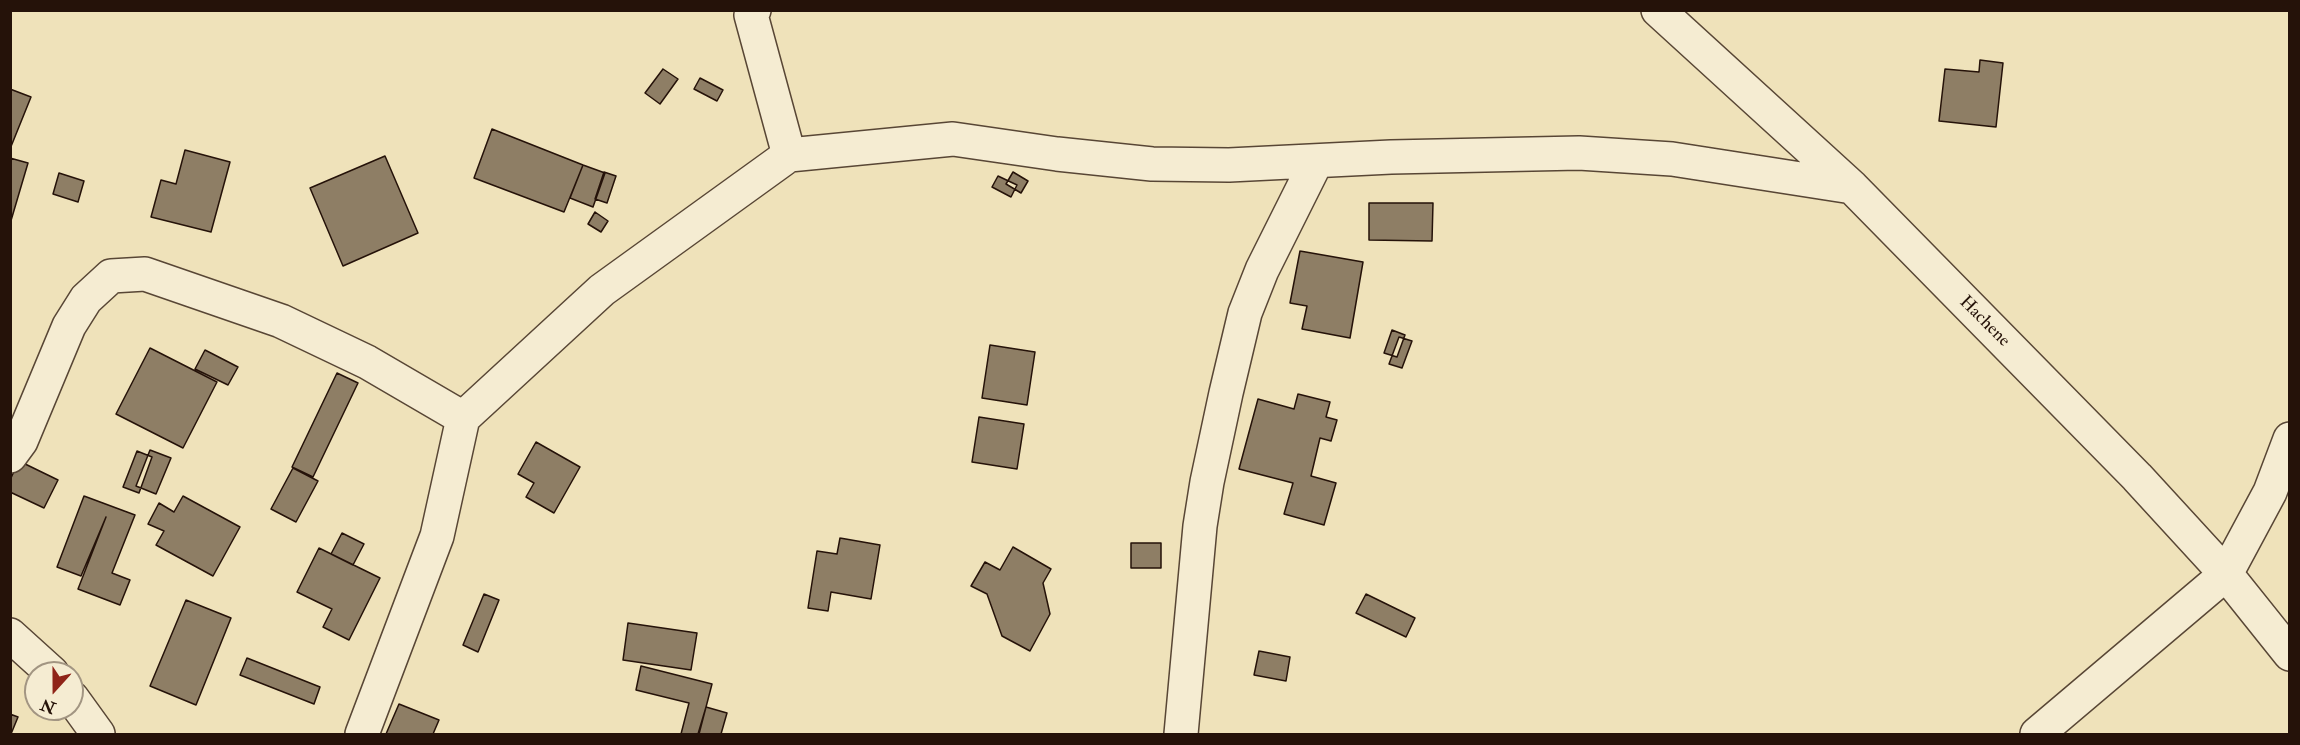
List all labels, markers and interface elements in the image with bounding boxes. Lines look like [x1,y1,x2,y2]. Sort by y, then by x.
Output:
street label: Hachene [1954,292,2014,352]
north arrow [24,661,84,721]
text: N [38,694,59,718]

